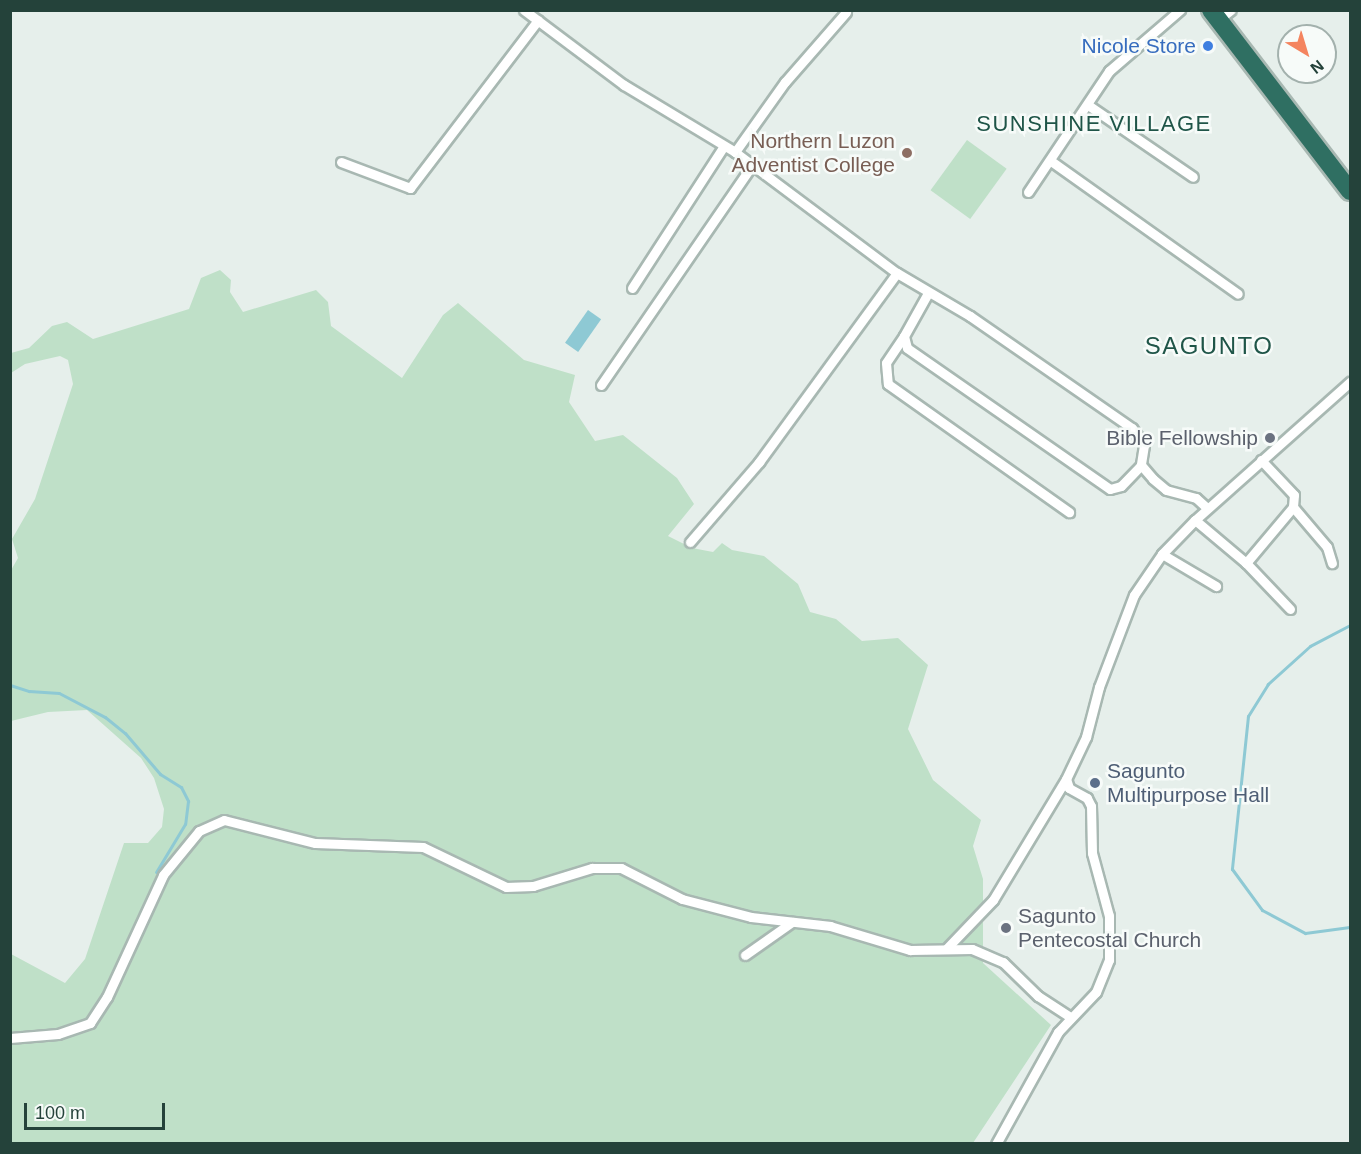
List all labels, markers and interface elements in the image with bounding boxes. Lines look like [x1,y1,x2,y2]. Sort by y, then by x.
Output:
north arrow [1277,24,1337,84]
place label: Nicole Store [1082,33,1196,59]
marker: Nicole Store [1201,39,1215,53]
text: N [1307,57,1327,77]
district label: SUNSHINE VILLAGE [976,111,1212,137]
place label: Northern Luzon Adventist College [732,128,895,178]
marker: Northern Luzon Adventist College [900,146,914,160]
district label: SAGUNTO [1145,332,1273,360]
place label: Bible Fellowship [1106,425,1258,451]
marker: Bible Fellowship [1263,431,1277,445]
place label: Sagunto Multipurpose Hall [1107,758,1269,808]
marker: Sagunto Multipurpose Hall [1088,776,1102,790]
place label: Sagunto Pentecostal Church [1018,903,1201,953]
marker: Sagunto Pentecostal Church [999,921,1013,935]
scale bar [27,1091,168,1129]
text: 100 m [35,1103,85,1123]

